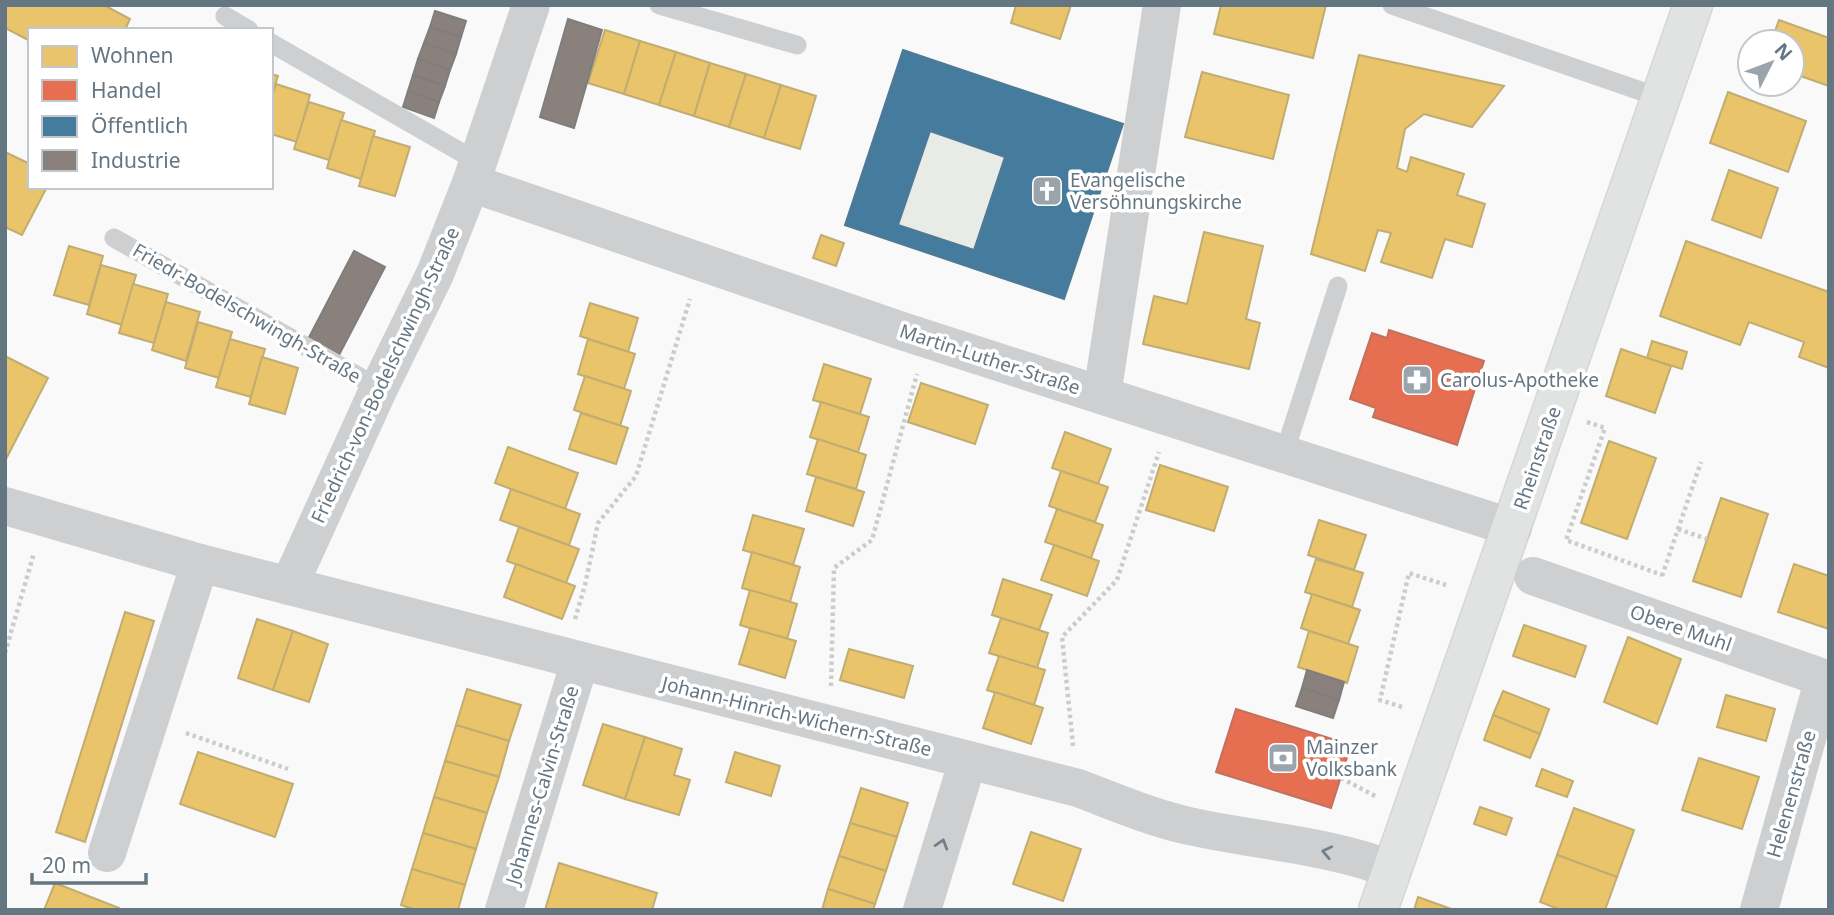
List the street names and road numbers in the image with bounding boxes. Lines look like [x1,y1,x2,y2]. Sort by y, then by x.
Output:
street label: Friedrich-von-Bodelschwingh-Straße [305,223,465,527]
street label: Friedr-Bodelschwingh-Straße [128,237,366,389]
street label: Martin-Luther-Straße [896,318,1084,400]
street label: Rheinstraße [1507,403,1567,513]
street label: Obere Muhl [1627,598,1735,658]
street label: Johann-Hinrich-Wichern-Straße [657,669,935,762]
street label: Johannes-Calvin-Straße [499,682,585,890]
street label: Helenenstraße [1760,727,1822,861]

